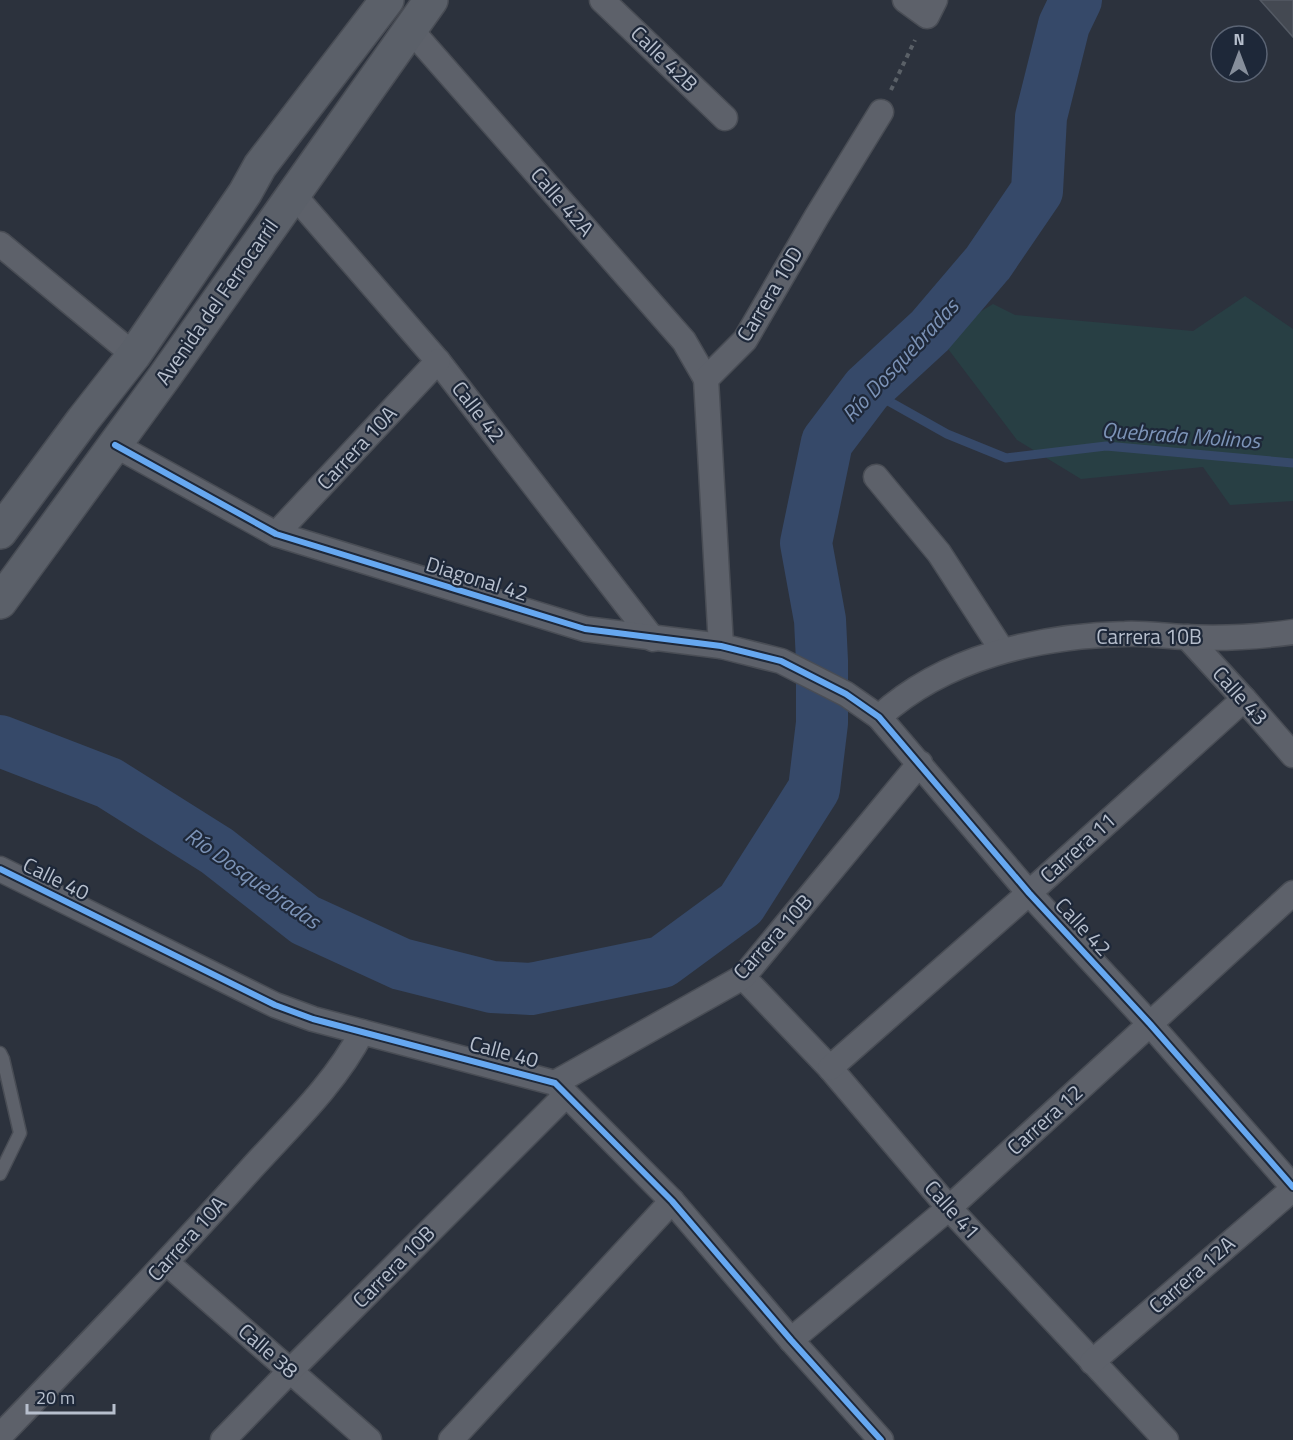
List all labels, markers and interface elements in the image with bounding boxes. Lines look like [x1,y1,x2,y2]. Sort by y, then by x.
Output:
street label: Calle 42B [624,18,706,99]
north arrow [1209,24,1269,84]
text: N [1233,27,1245,51]
street label: Calle 42A [523,160,602,243]
street label: Avenida del Ferrocarril [147,212,286,391]
street label: Carrera 10D [728,240,810,347]
water label: Río Dosquebradas [834,289,968,430]
street label: Calle 42 [445,374,513,449]
street label: Carrera 10A [309,398,404,497]
water label: Quebrada Molinos [1101,413,1263,458]
street label: Diagonal 42 [422,547,532,609]
street label: Carrera 10B [1096,620,1202,652]
street label: Calle 43 [1205,658,1276,732]
street label: Carrera 11 [1032,804,1123,890]
water label: Río Dosquebradas [178,819,329,938]
street label: Calle 40 [18,848,95,908]
street label: Carrera 10B [725,886,820,986]
street label: Calle 42 [1048,890,1119,963]
street label: Calle 40 [466,1026,542,1076]
street label: Carrera 12 [999,1076,1090,1162]
street label: Calle 41 [917,1172,988,1246]
street label: Carrera 10A [139,1188,234,1288]
street label: Carrera 10B [345,1218,442,1315]
street label: Carrera 12A [1141,1227,1242,1321]
street label: Calle 38 [232,1315,306,1386]
scale bar [27,1377,114,1415]
text: 20 m [36,1384,75,1411]

